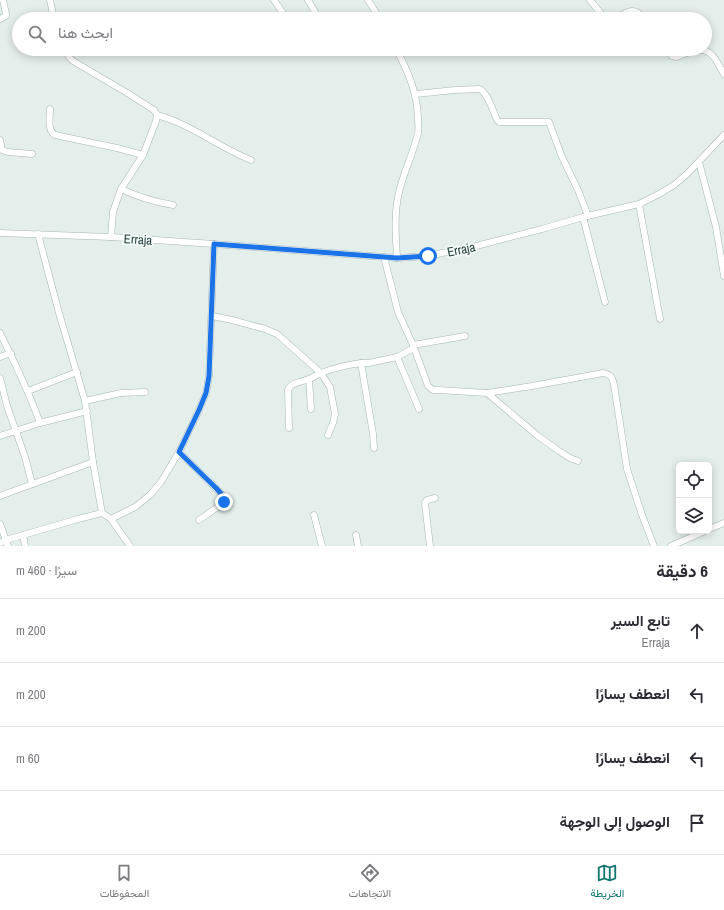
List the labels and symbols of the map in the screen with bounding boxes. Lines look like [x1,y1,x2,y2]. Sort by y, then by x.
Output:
street label: Erraja [123,230,153,249]
street label: Erraja [445,238,477,261]
route start [419,247,437,265]
route end [215,493,233,511]

